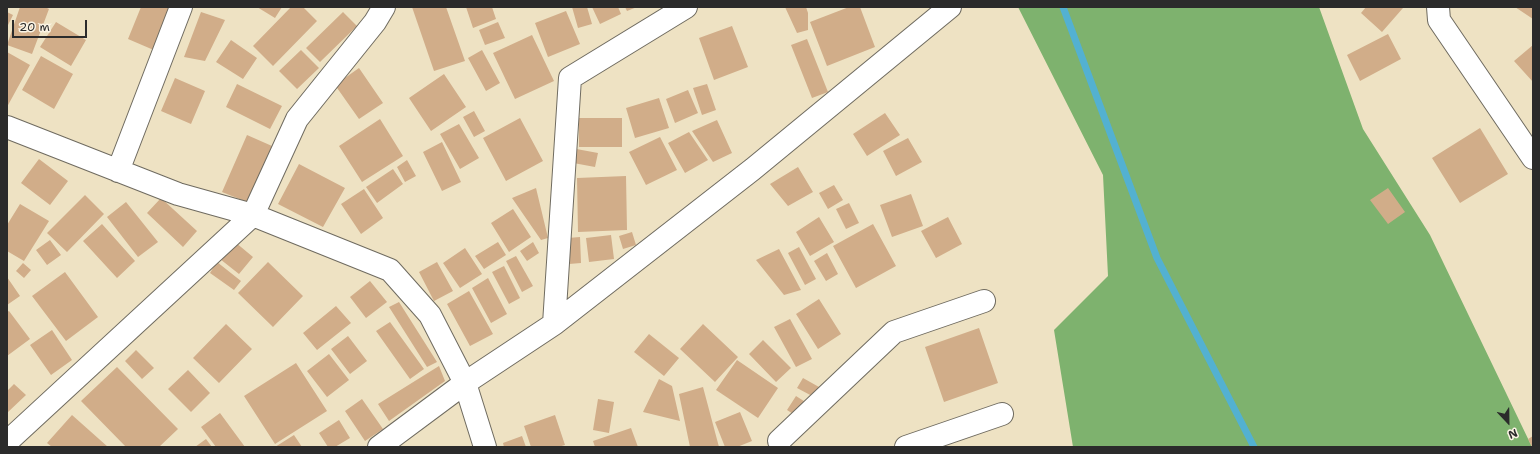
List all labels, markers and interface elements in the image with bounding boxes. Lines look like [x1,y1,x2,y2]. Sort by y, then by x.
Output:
scale bar [14,12,89,38]
text: 20 m [19,19,50,35]
north arrow [1488,402,1528,442]
text: N [1506,425,1520,442]

